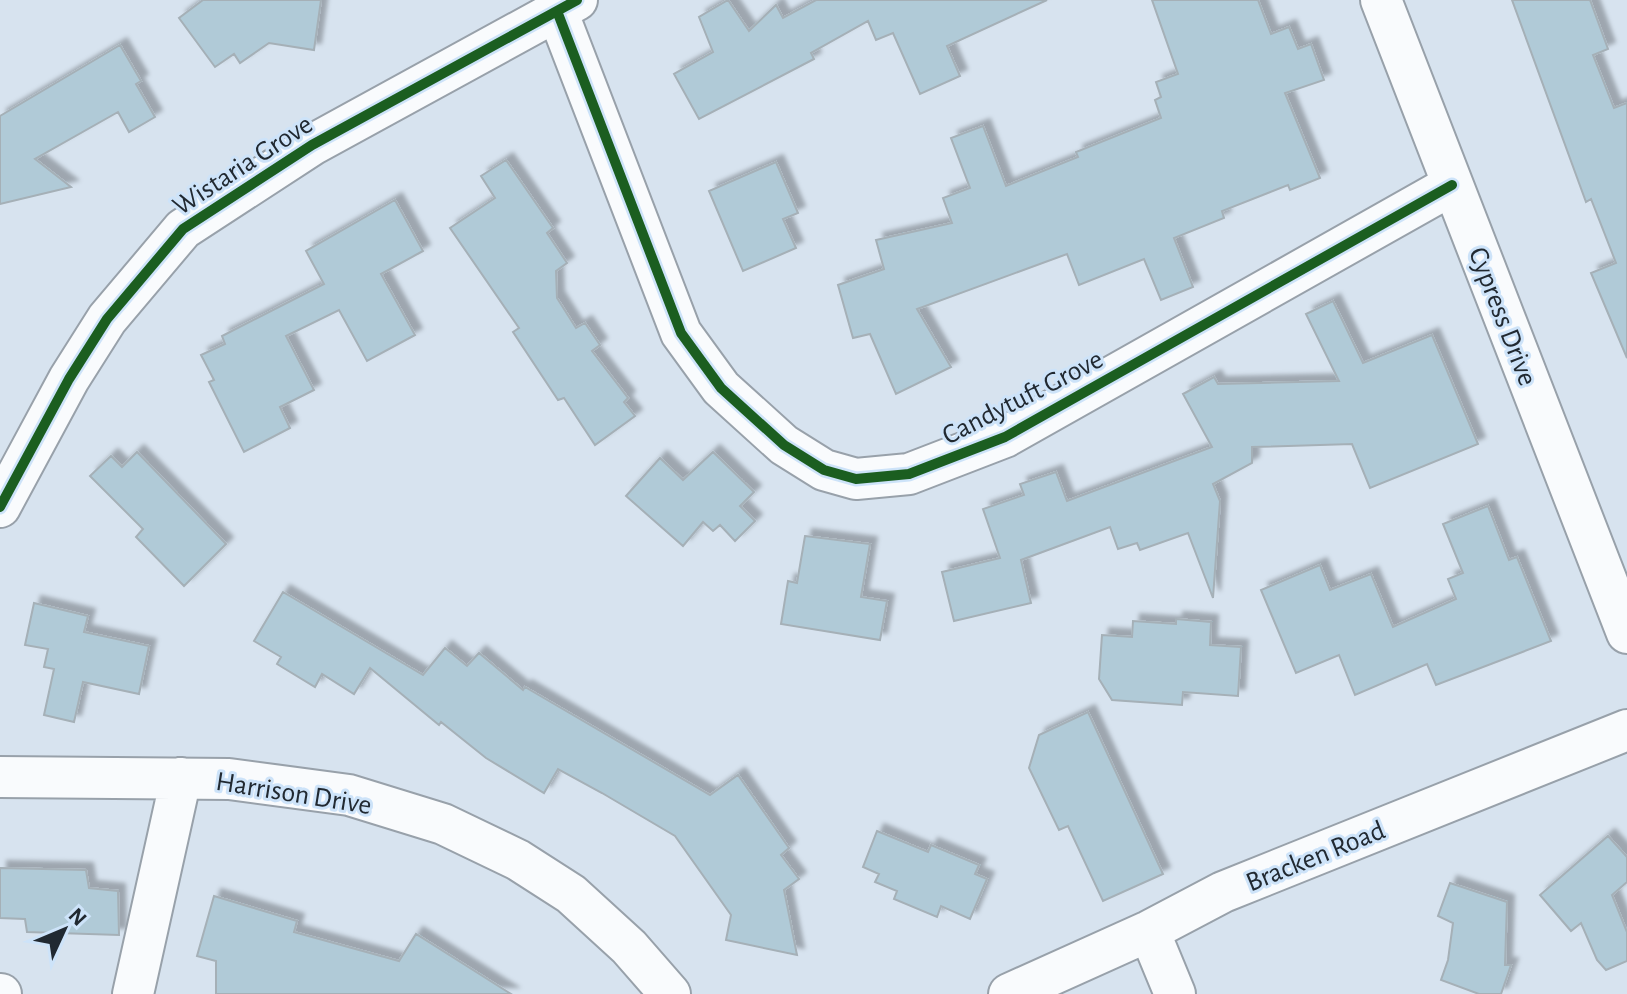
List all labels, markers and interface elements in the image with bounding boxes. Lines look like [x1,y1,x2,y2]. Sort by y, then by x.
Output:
street label: Wistaria Grove [168,110,318,221]
street label: Cypress Drive [1463,244,1541,390]
street label: Candytuft Grove [938,345,1108,450]
street label: Harrison Drive [214,768,374,820]
street label: Bracken Road [1242,816,1389,897]
north arrow [24,890,104,970]
text: N [64,904,91,930]

